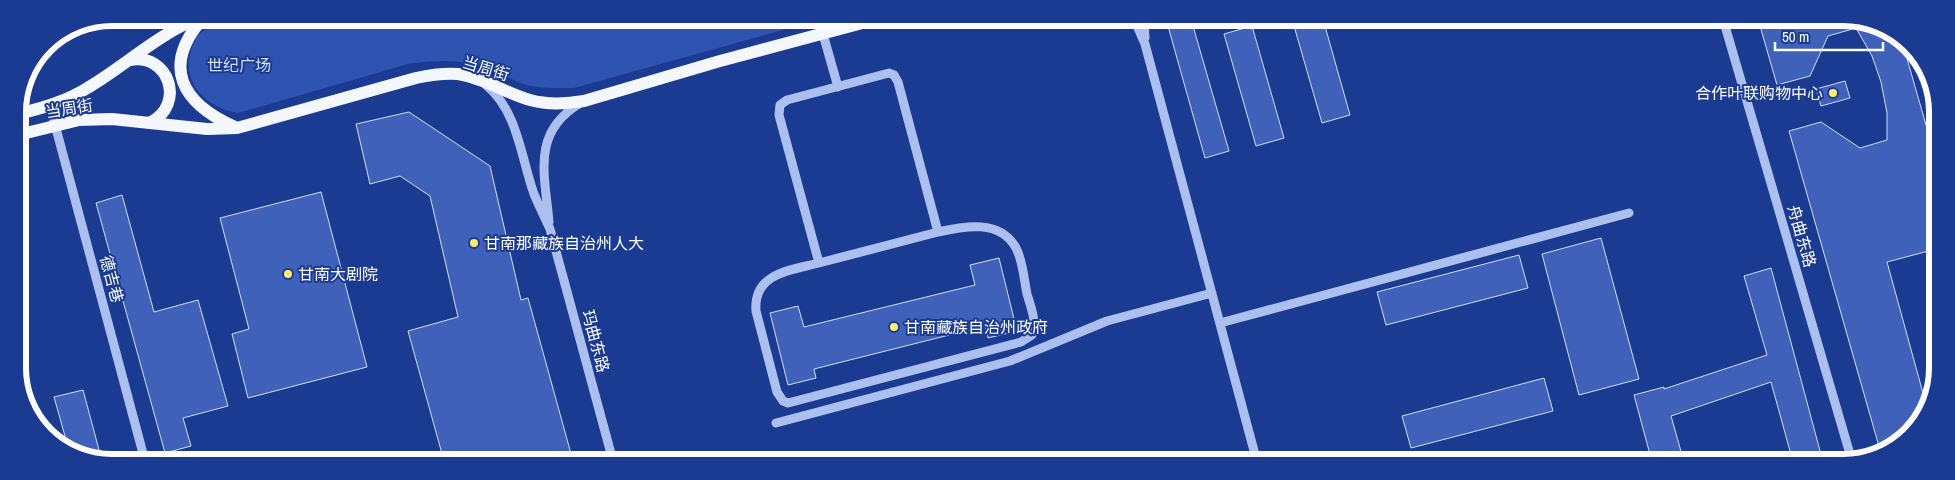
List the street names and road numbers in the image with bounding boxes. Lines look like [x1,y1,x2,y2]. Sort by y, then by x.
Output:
street label: 当周街 [460,50,512,86]
street label: 当周街 [44,93,94,123]
street label: 舟曲东路 [1783,202,1821,270]
street label: 德吉巷 [95,253,129,305]
street label: 玛曲东路 [577,307,615,375]

